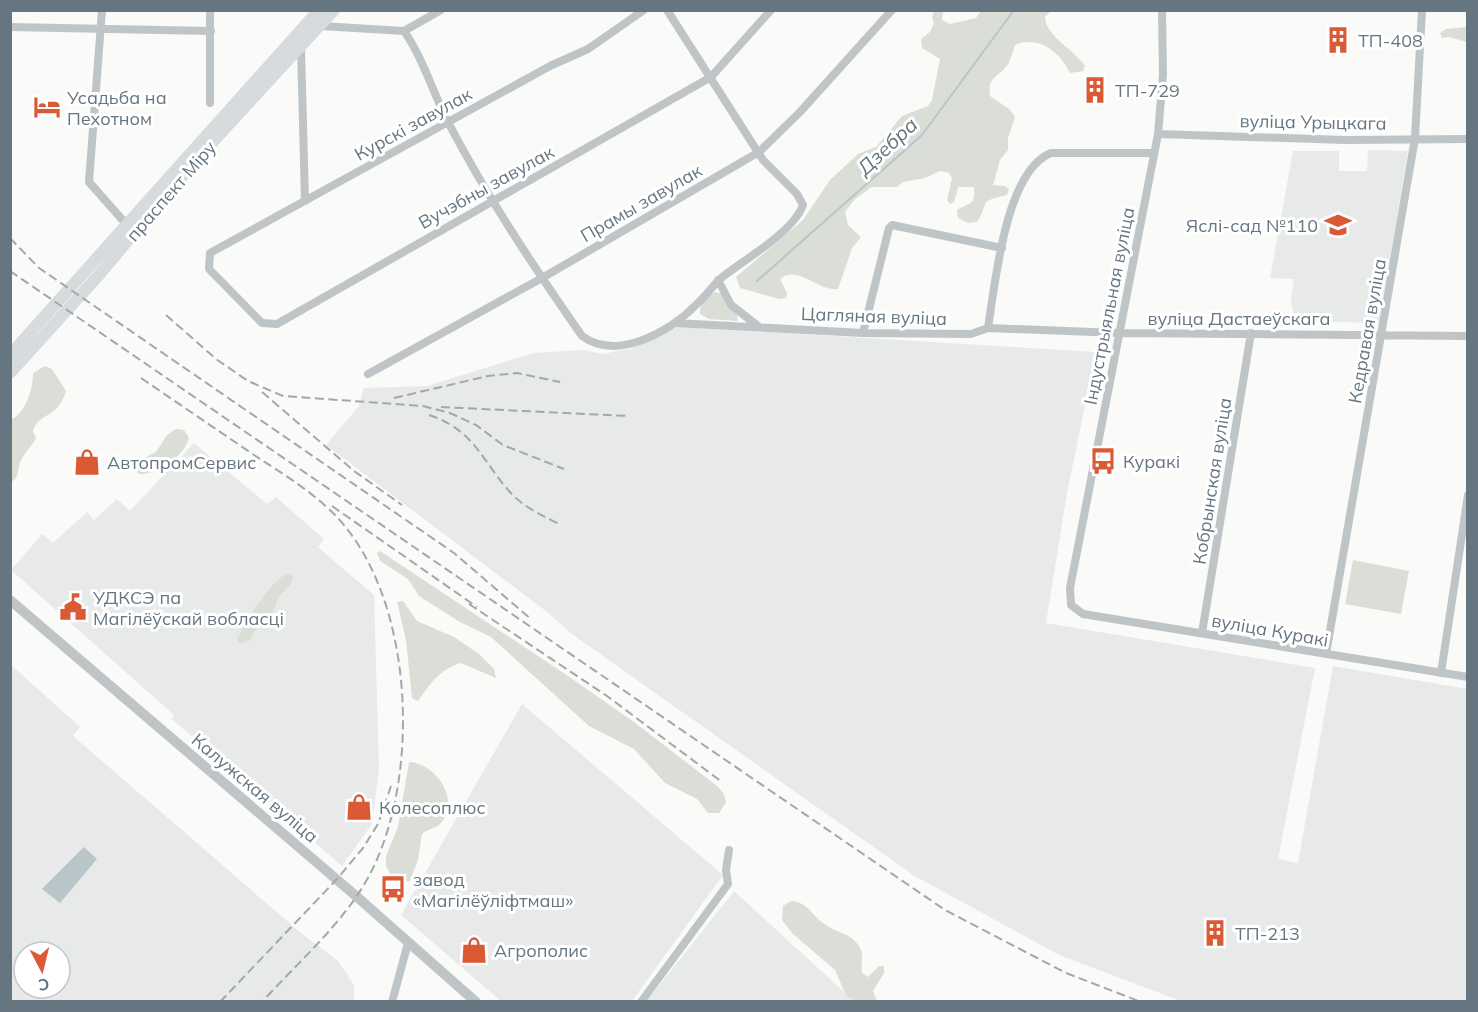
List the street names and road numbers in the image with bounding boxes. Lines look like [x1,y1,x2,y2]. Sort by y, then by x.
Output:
street label: Курскі завулак [350,82,476,166]
street label: вуліца Урыцкага [1239,109,1387,135]
street label: праспект Міру [121,136,221,246]
street label: Вучэбны завулак [414,140,558,234]
street label: Прамы завулак [576,159,706,247]
street label: Індустрыяльная вуліца [1079,205,1139,407]
street label: Кедравая вуліца [1343,257,1391,405]
street label: Цагляная вуліца [801,302,947,330]
street label: вуліца Дастаеўскага [1148,307,1330,330]
street label: Кобрынская вуліца [1187,396,1237,566]
street label: вуліца Куракі [1210,608,1330,652]
street label: Калужская вуліца [187,728,323,848]

